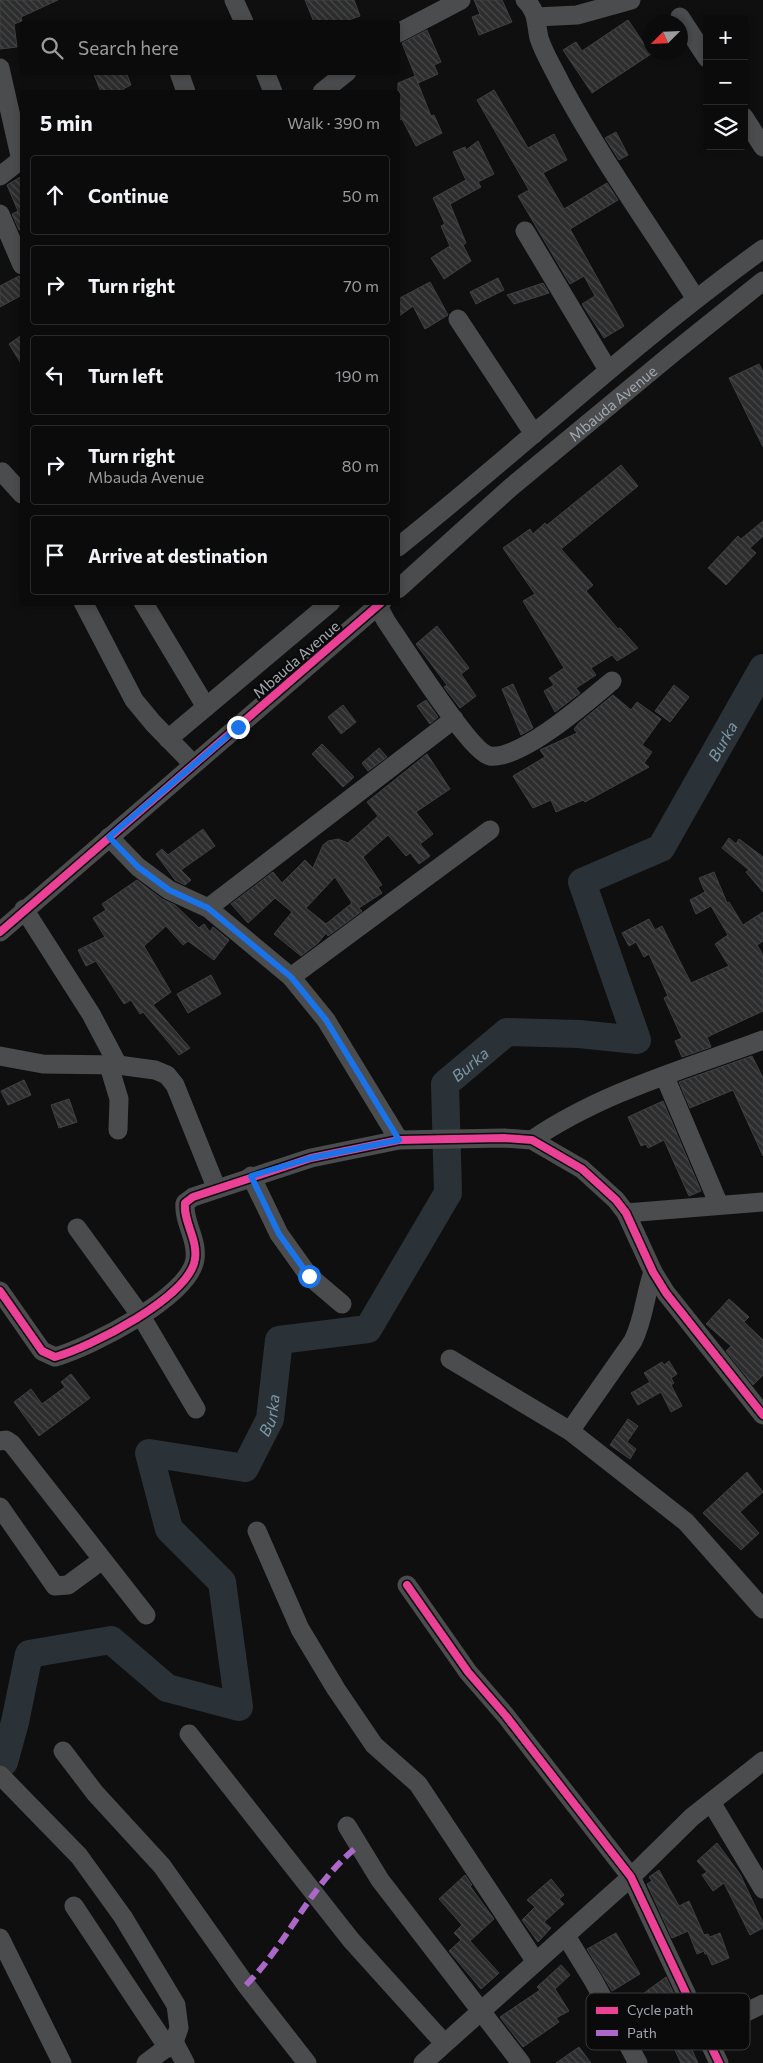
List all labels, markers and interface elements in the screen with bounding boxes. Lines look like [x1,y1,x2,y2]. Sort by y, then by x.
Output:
north arrow [643,15,688,60]
map controls [703,15,748,150]
button: + [703,15,748,60]
search box [20,20,400,75]
icon: search [38,34,66,62]
text: Search here [78,36,178,59]
button: − [703,60,748,105]
button: layers [703,105,748,150]
text: 5 min [40,110,93,135]
text: Walk · 390 m [287,113,380,132]
icon: ahead [41,181,69,209]
text: Continue [88,184,168,207]
text: 50 m [342,186,379,205]
icon: right [41,271,69,299]
text: Turn right [88,274,175,297]
text: 70 m [343,276,379,295]
icon: left [41,361,69,389]
street label: Mbauda Avenue [565,361,660,445]
text: Turn left [88,364,163,387]
text: 190 m [335,366,379,385]
text: Turn right [88,444,175,467]
icon: right [41,451,69,479]
text: 80 m [342,456,379,475]
text: Mbauda Avenue [88,467,204,486]
icon: arrive [41,541,69,569]
text: Arrive at destination [88,544,268,567]
street label: Mbauda Avenue [249,616,343,701]
route end [227,716,250,739]
water label: Burka [703,718,741,764]
water label: Burka [447,1043,492,1085]
route start [298,1265,321,1288]
water label: Burka [254,1393,282,1439]
legend [586,1993,750,2050]
text: Cycle path [627,2001,693,2018]
text: Path [627,2024,657,2041]

